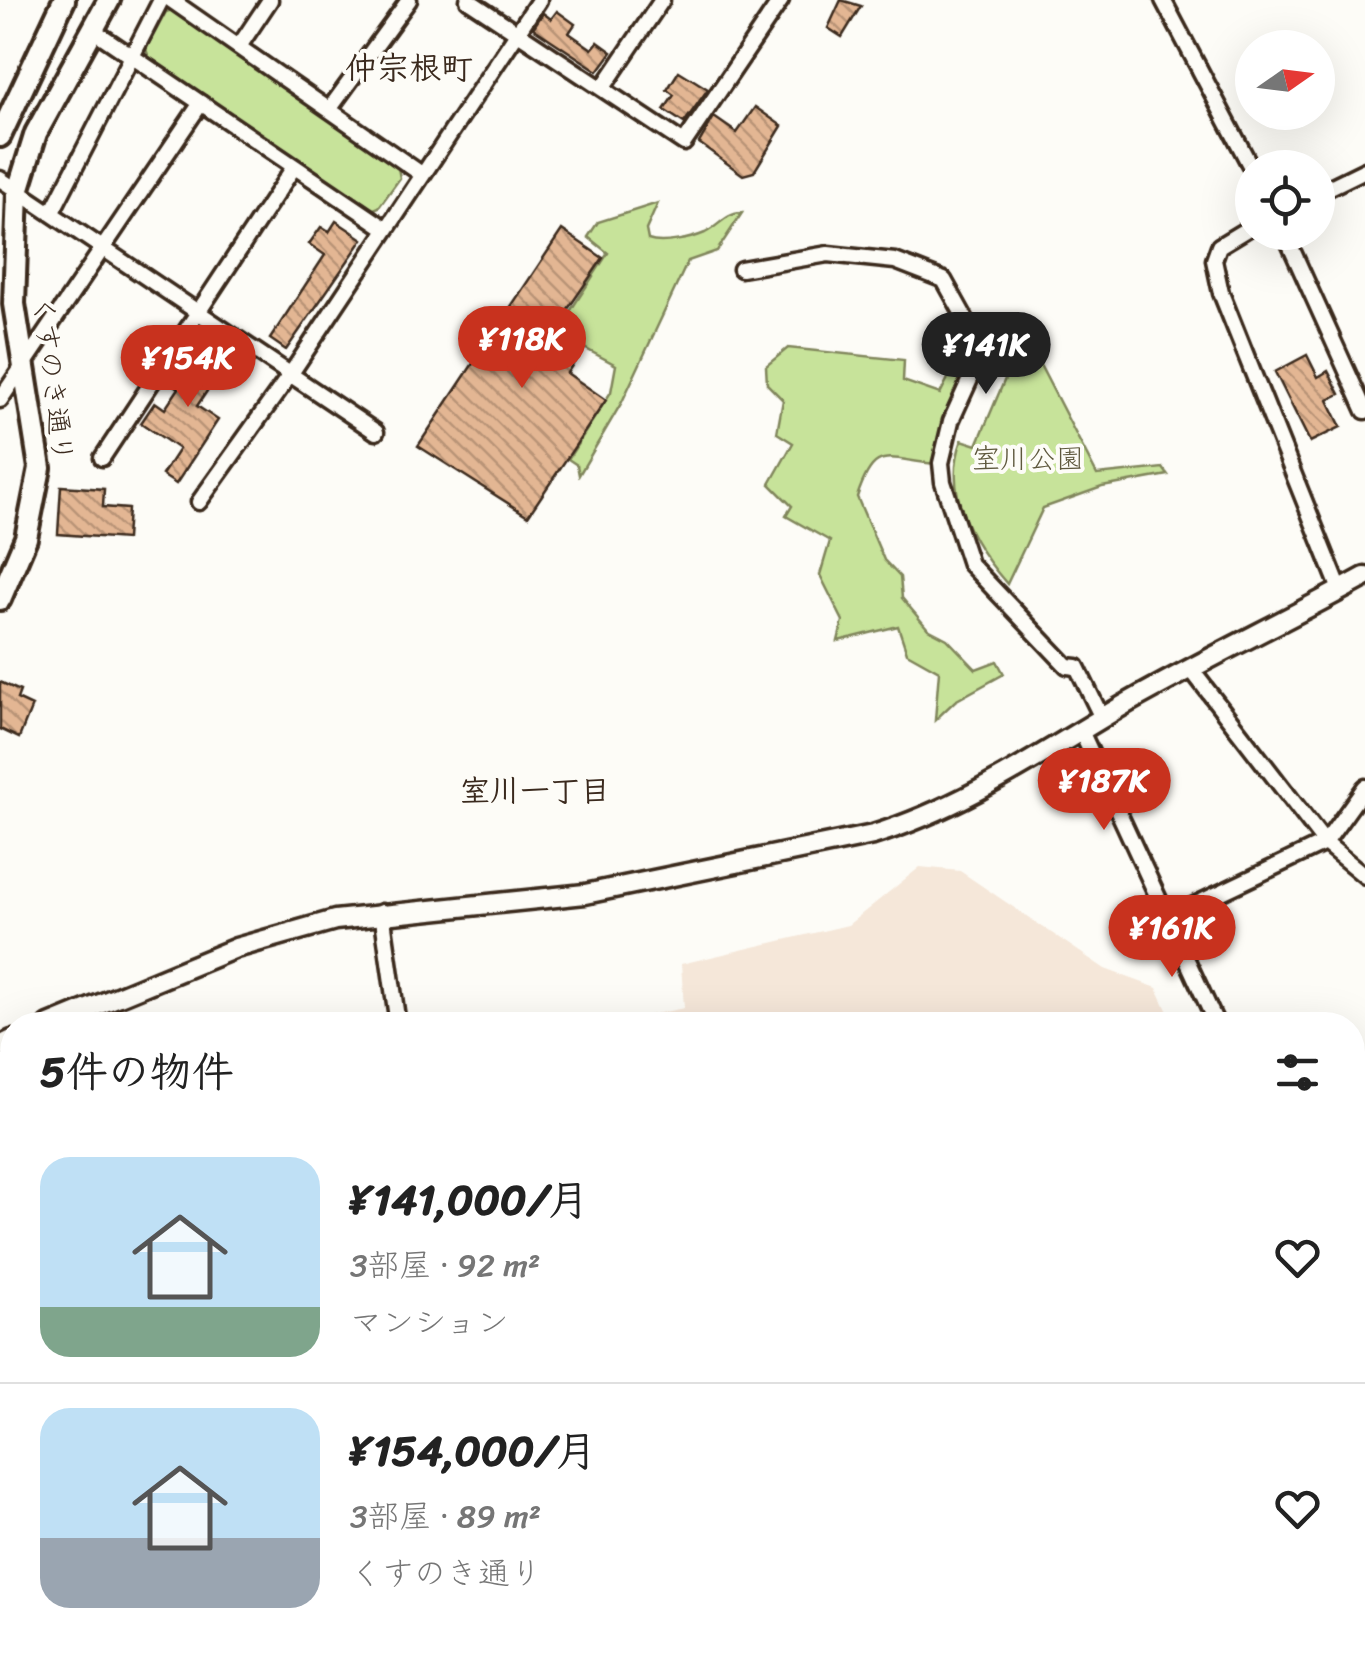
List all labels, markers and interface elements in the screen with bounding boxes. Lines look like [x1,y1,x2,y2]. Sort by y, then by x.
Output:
north arrow [1235,30,1335,130]
map controls [1235,30,1335,250]
district label: 仲宗根町 [345,40,473,97]
button: locate [1235,150,1335,250]
street label: くすのき通り [18,293,88,465]
pin: ¥118K [452,306,592,391]
text: ¥118K [480,310,564,367]
pin: ¥141K [916,312,1056,397]
text: ¥141K [944,316,1028,373]
pin: ¥154K [118,325,258,410]
text: ¥154K [143,329,233,386]
park label: 室川公園 [972,434,1084,483]
pin: ¥187K [1034,748,1174,833]
text: ¥187K [1060,752,1148,809]
district label: 室川一丁目 [460,764,610,818]
pin: ¥161K [1102,895,1242,980]
text: ¥161K [1131,899,1213,956]
text: 5件の物件 [40,1035,234,1109]
icon: filters [1270,1045,1325,1100]
text: ¥141,000/月 [350,1163,589,1237]
icon: home [120,1197,240,1317]
icon: heart [1270,1230,1325,1285]
text: 3部屋 · 92 m² [350,1237,540,1294]
text: マンション [350,1294,509,1351]
text: ¥154,000/月 [350,1414,597,1488]
icon: home [120,1448,240,1568]
icon: heart [1270,1481,1325,1536]
text: 3部屋 · 89 m² [350,1488,541,1545]
text: くすのき通り [350,1545,542,1602]

